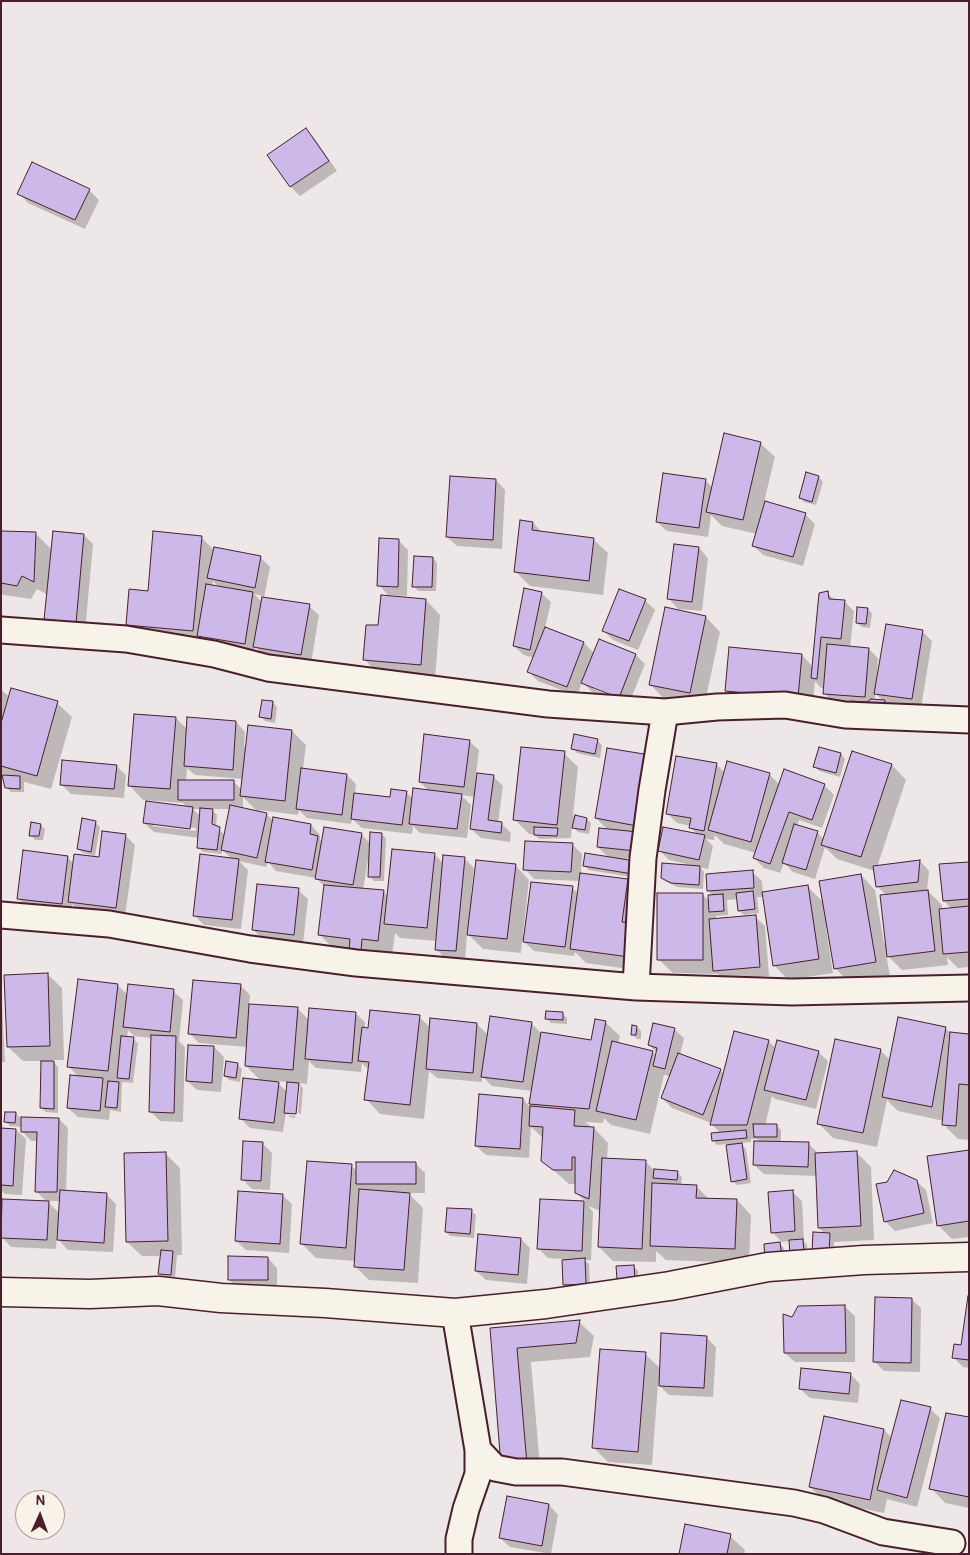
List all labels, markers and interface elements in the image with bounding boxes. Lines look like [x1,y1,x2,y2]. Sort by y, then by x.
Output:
north arrow [15,1490,65,1540]
text: N [35,1492,46,1509]

